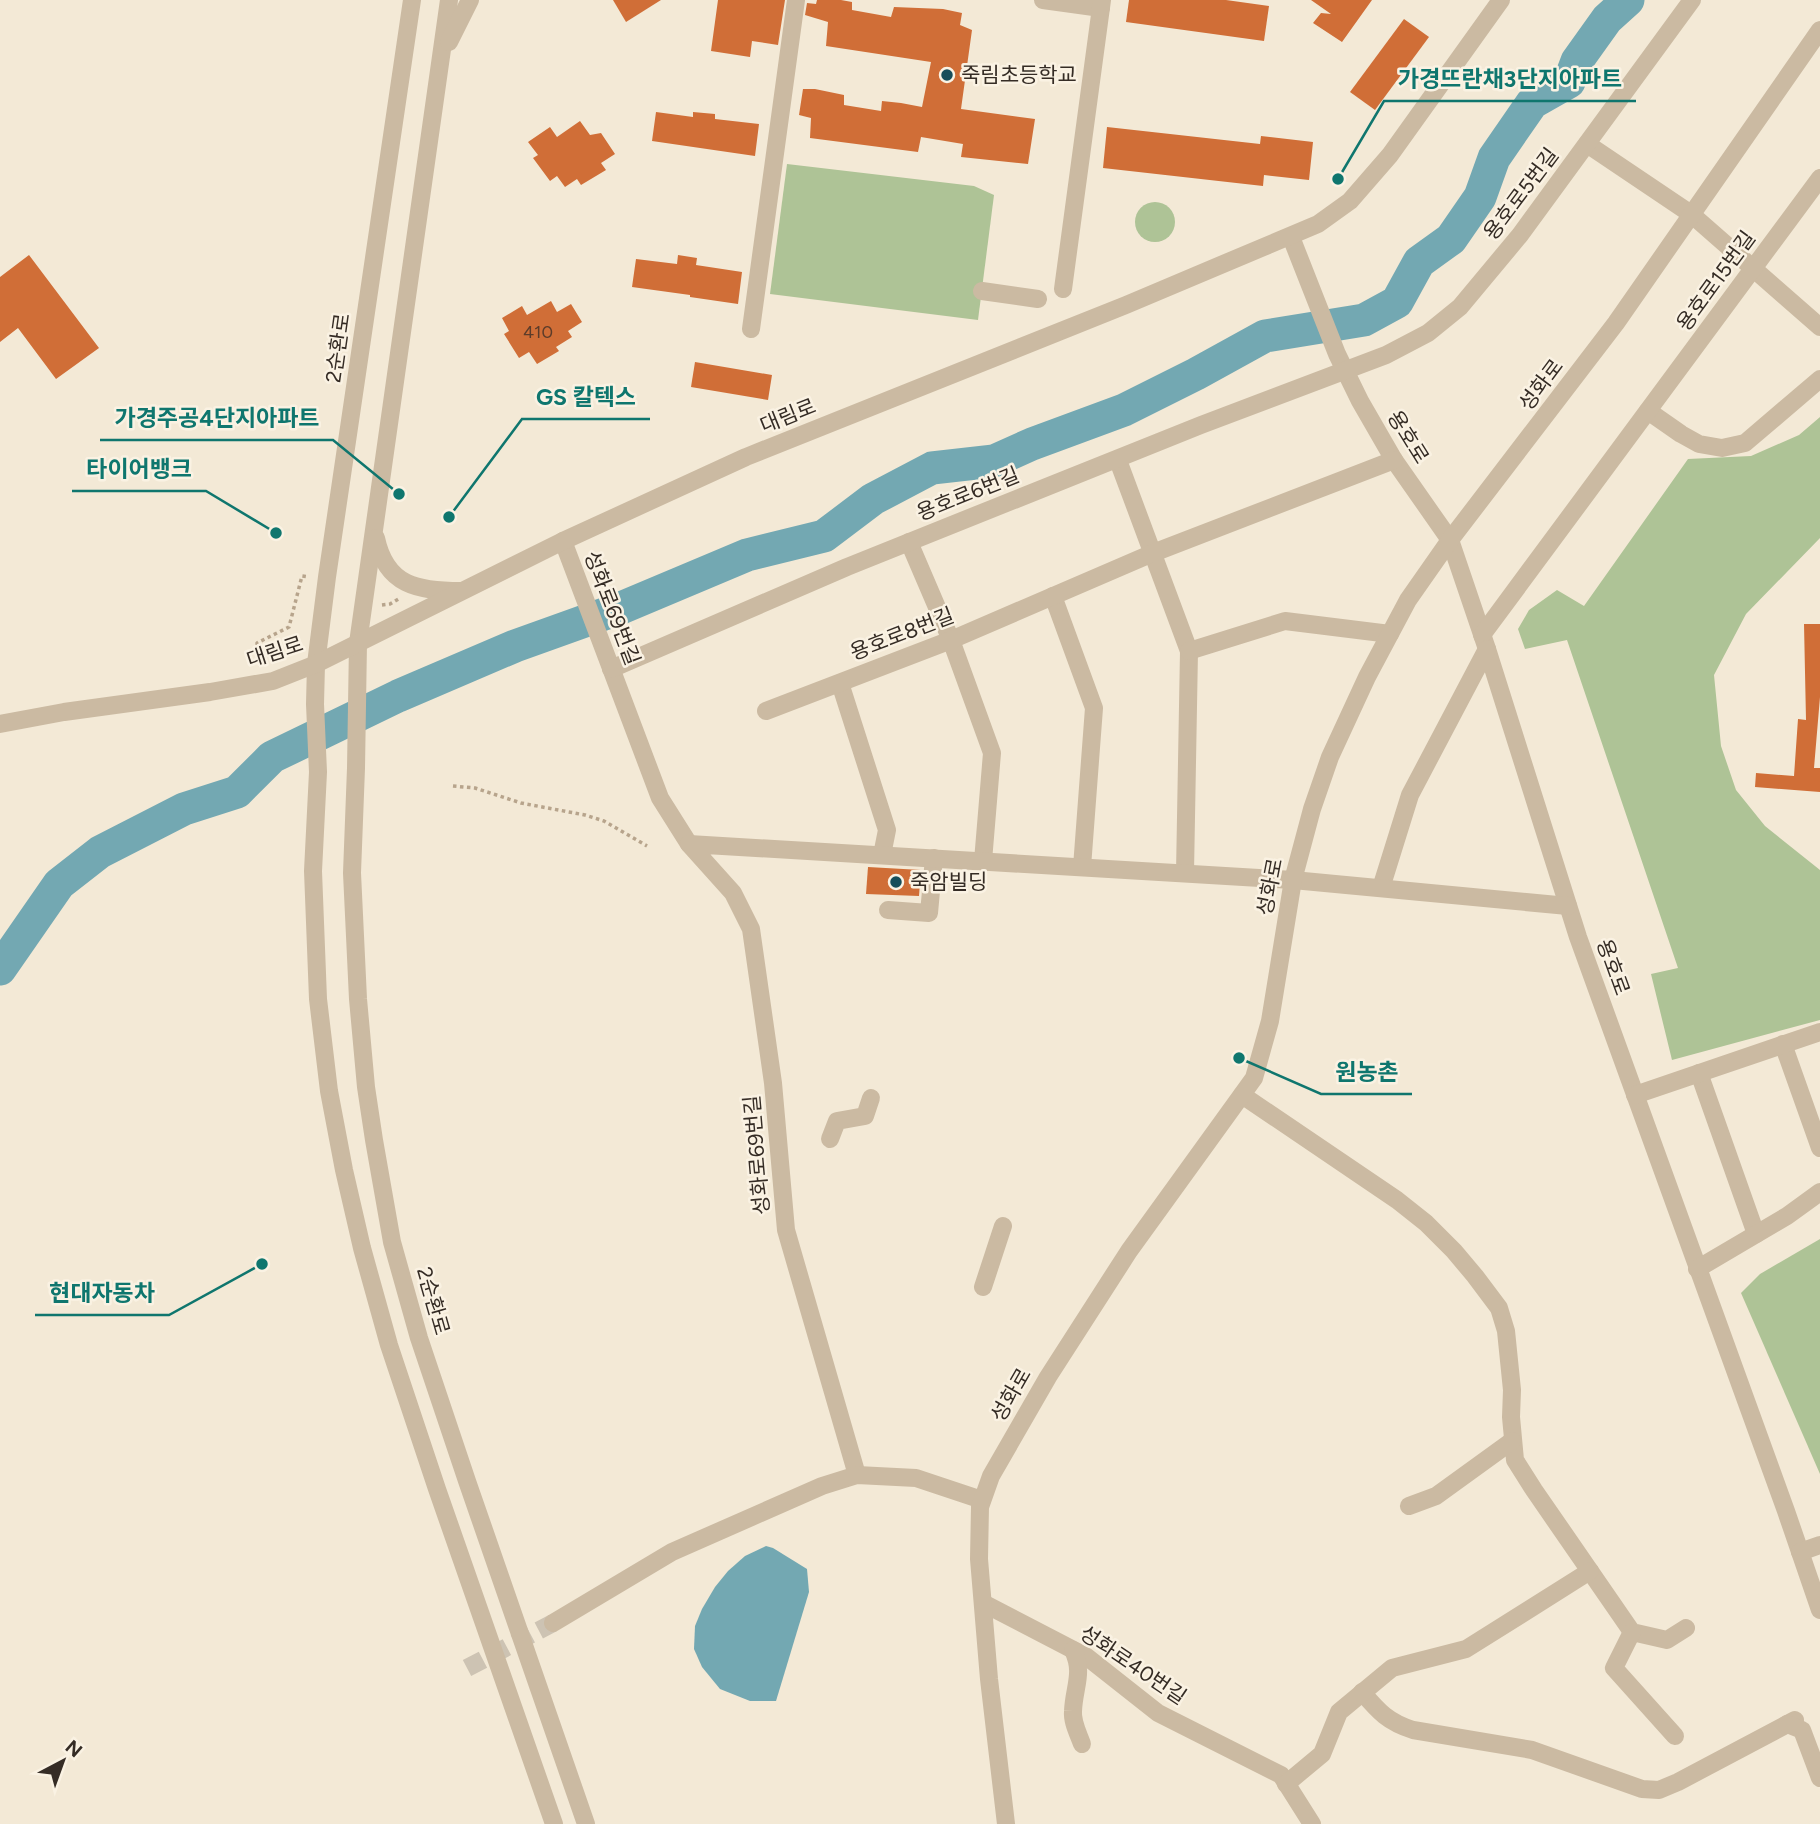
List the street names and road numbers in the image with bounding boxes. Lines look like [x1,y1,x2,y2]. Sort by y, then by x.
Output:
street label: 용호로5번길 [1478,143,1563,245]
street label: 용호로15번길 [1671,226,1760,336]
street label: 2순환로 [320,312,355,384]
street label: 성화로 [1513,354,1568,415]
street label: 대림로 [756,393,819,438]
street label: 용호로 [1382,406,1434,468]
street label: 용호로6번길 [913,462,1023,525]
street label: 성화로69번길 [579,547,646,668]
street label: 용호로8번길 [846,602,957,665]
street label: 대림로 [243,631,306,672]
street label: 성화로 [1252,856,1287,918]
street label: 용호로 [1592,935,1635,998]
street label: 성화로69번길 [739,1094,774,1216]
street label: 2순환로 [412,1264,455,1338]
street label: 성화로 [985,1363,1036,1426]
street label: 성화로40번길 [1075,1620,1191,1709]

